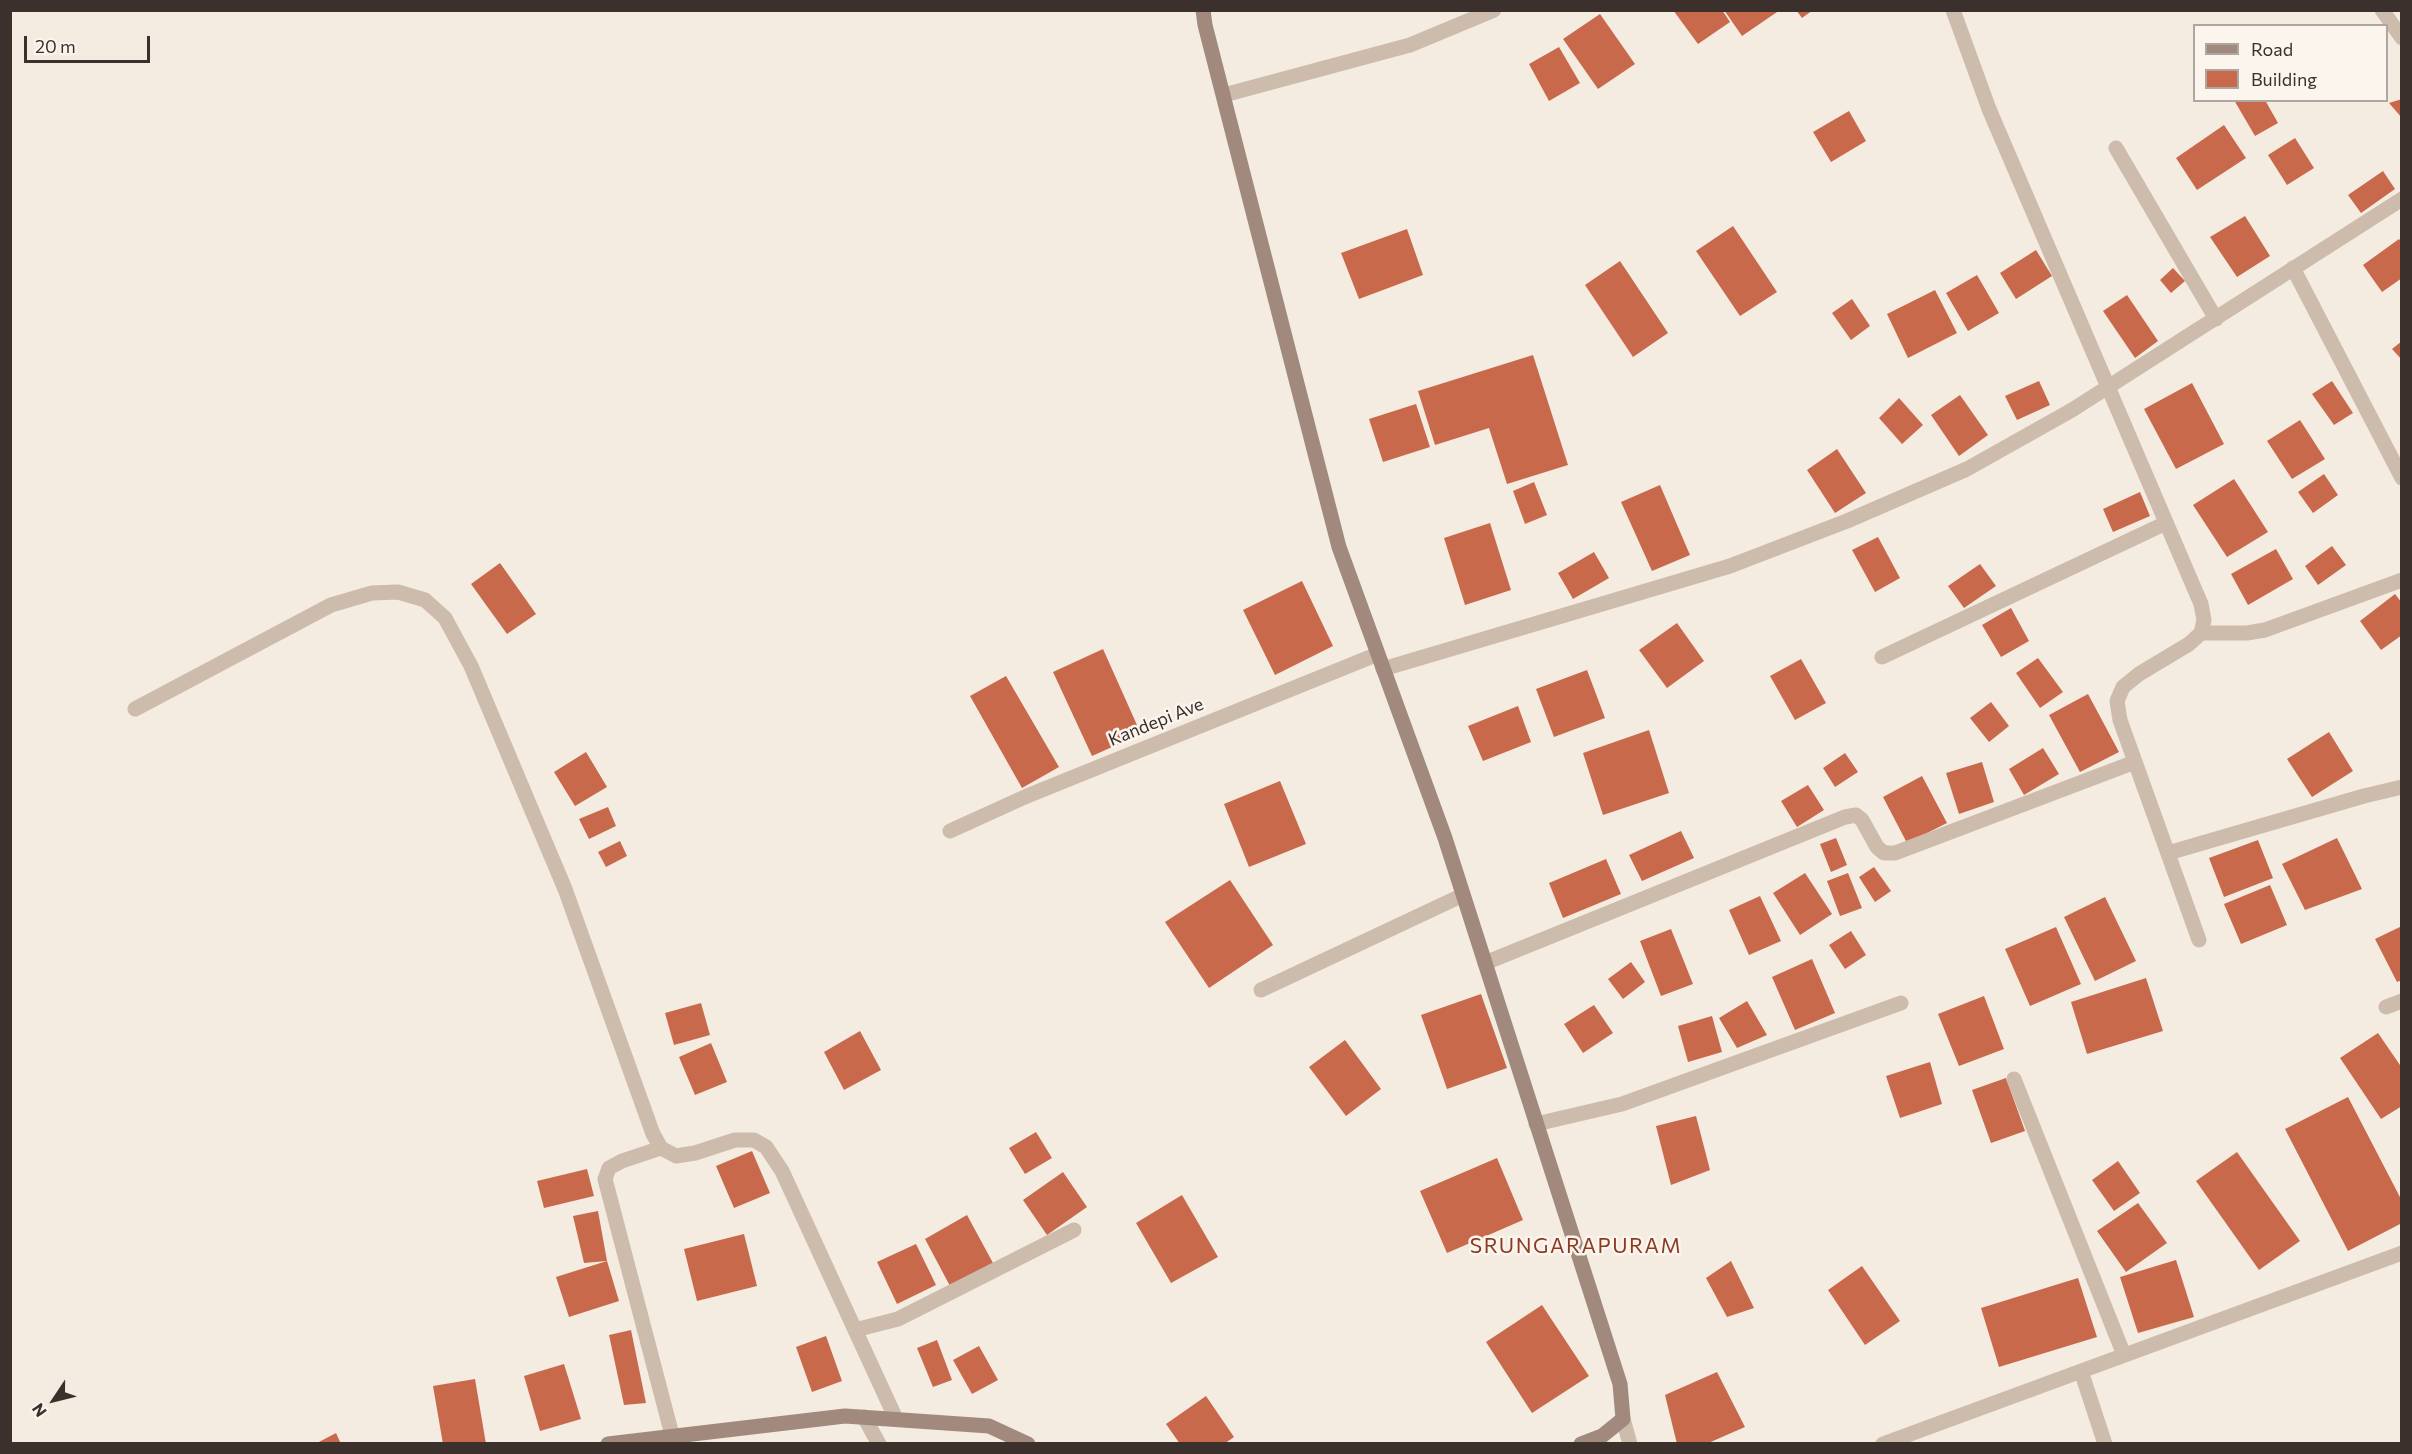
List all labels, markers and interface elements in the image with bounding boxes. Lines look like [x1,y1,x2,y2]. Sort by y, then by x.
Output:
scale bar [27,24,153,62]
legend [2193,24,2388,102]
text: 20 m [35,35,76,57]
text: Road [2251,38,2293,60]
text: Building [2251,68,2317,90]
street label: Kandepi Ave [1105,693,1207,751]
district label: SRUNGARAPURAM [1470,1233,1682,1259]
north arrow [24,1370,84,1430]
text: N [28,1400,50,1421]

